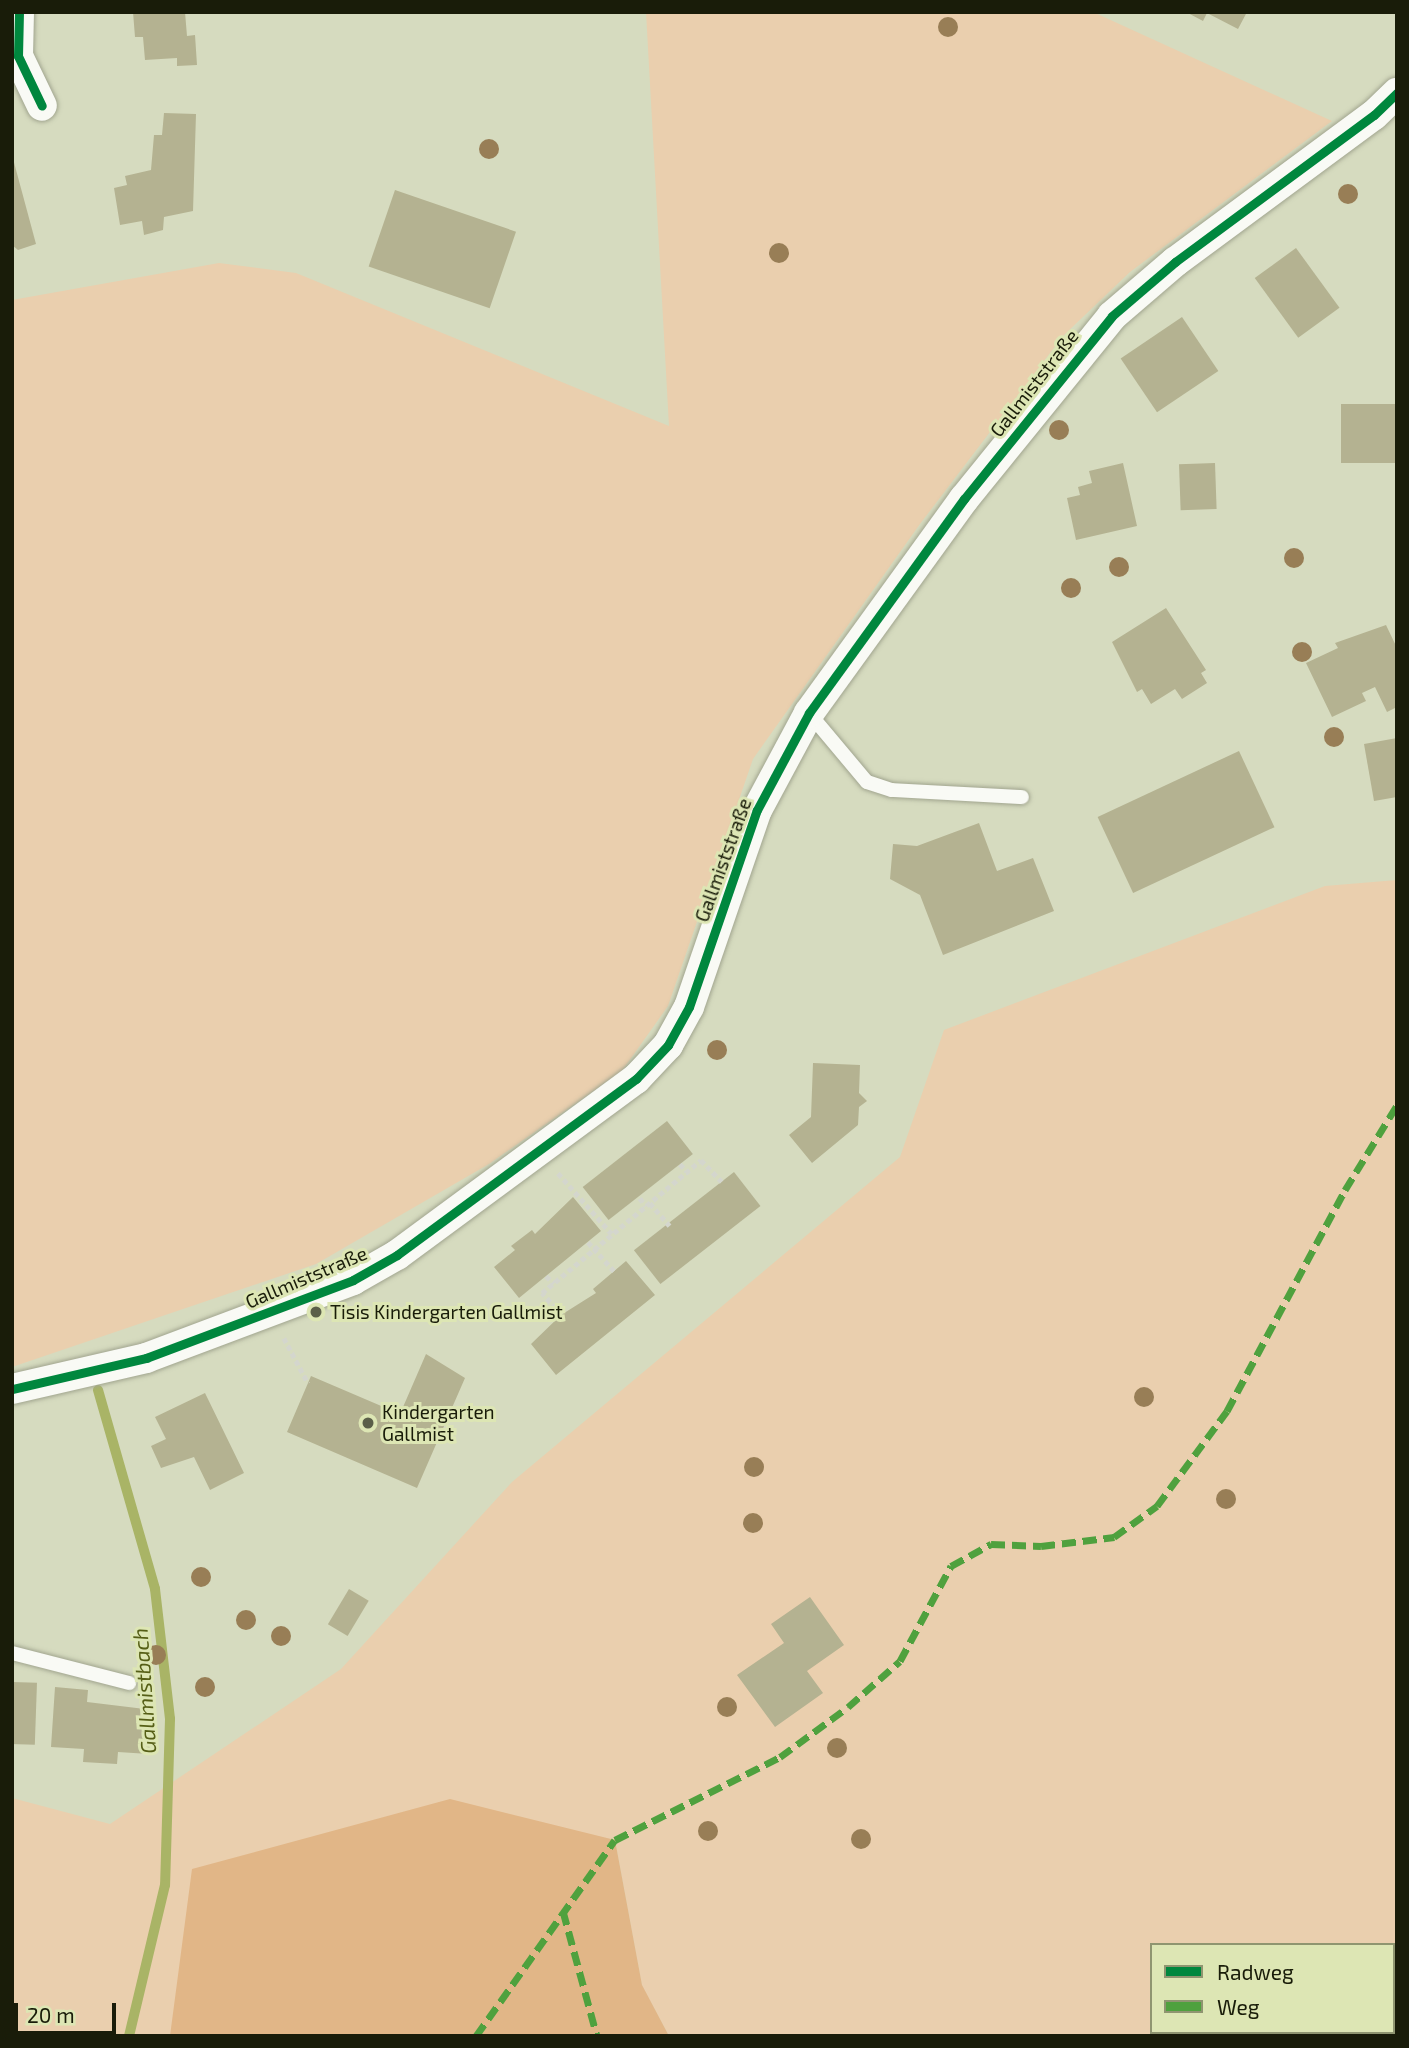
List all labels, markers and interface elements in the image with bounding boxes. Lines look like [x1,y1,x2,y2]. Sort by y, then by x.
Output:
street label: Gallmiststraße [985,325,1083,441]
street label: Gallmiststraße [690,795,756,925]
street label: Gallmiststraße [242,1241,370,1313]
place label: Tisis Kindergarten Gallmist [330,1301,563,1323]
marker: Tisis Kindergarten Gallmist [308,1304,324,1320]
place label: Kindergarten Gallmist [382,1401,495,1445]
marker: Kindergarten Gallmist [360,1415,376,1431]
water label: Gallmistbach [127,1627,161,1755]
legend [1150,1943,1395,2034]
text: Radweg [1217,1959,1294,1984]
scale bar [18,1988,119,2032]
text: Weg [1217,1994,1260,2019]
text: 20 m [27,2002,75,2027]

